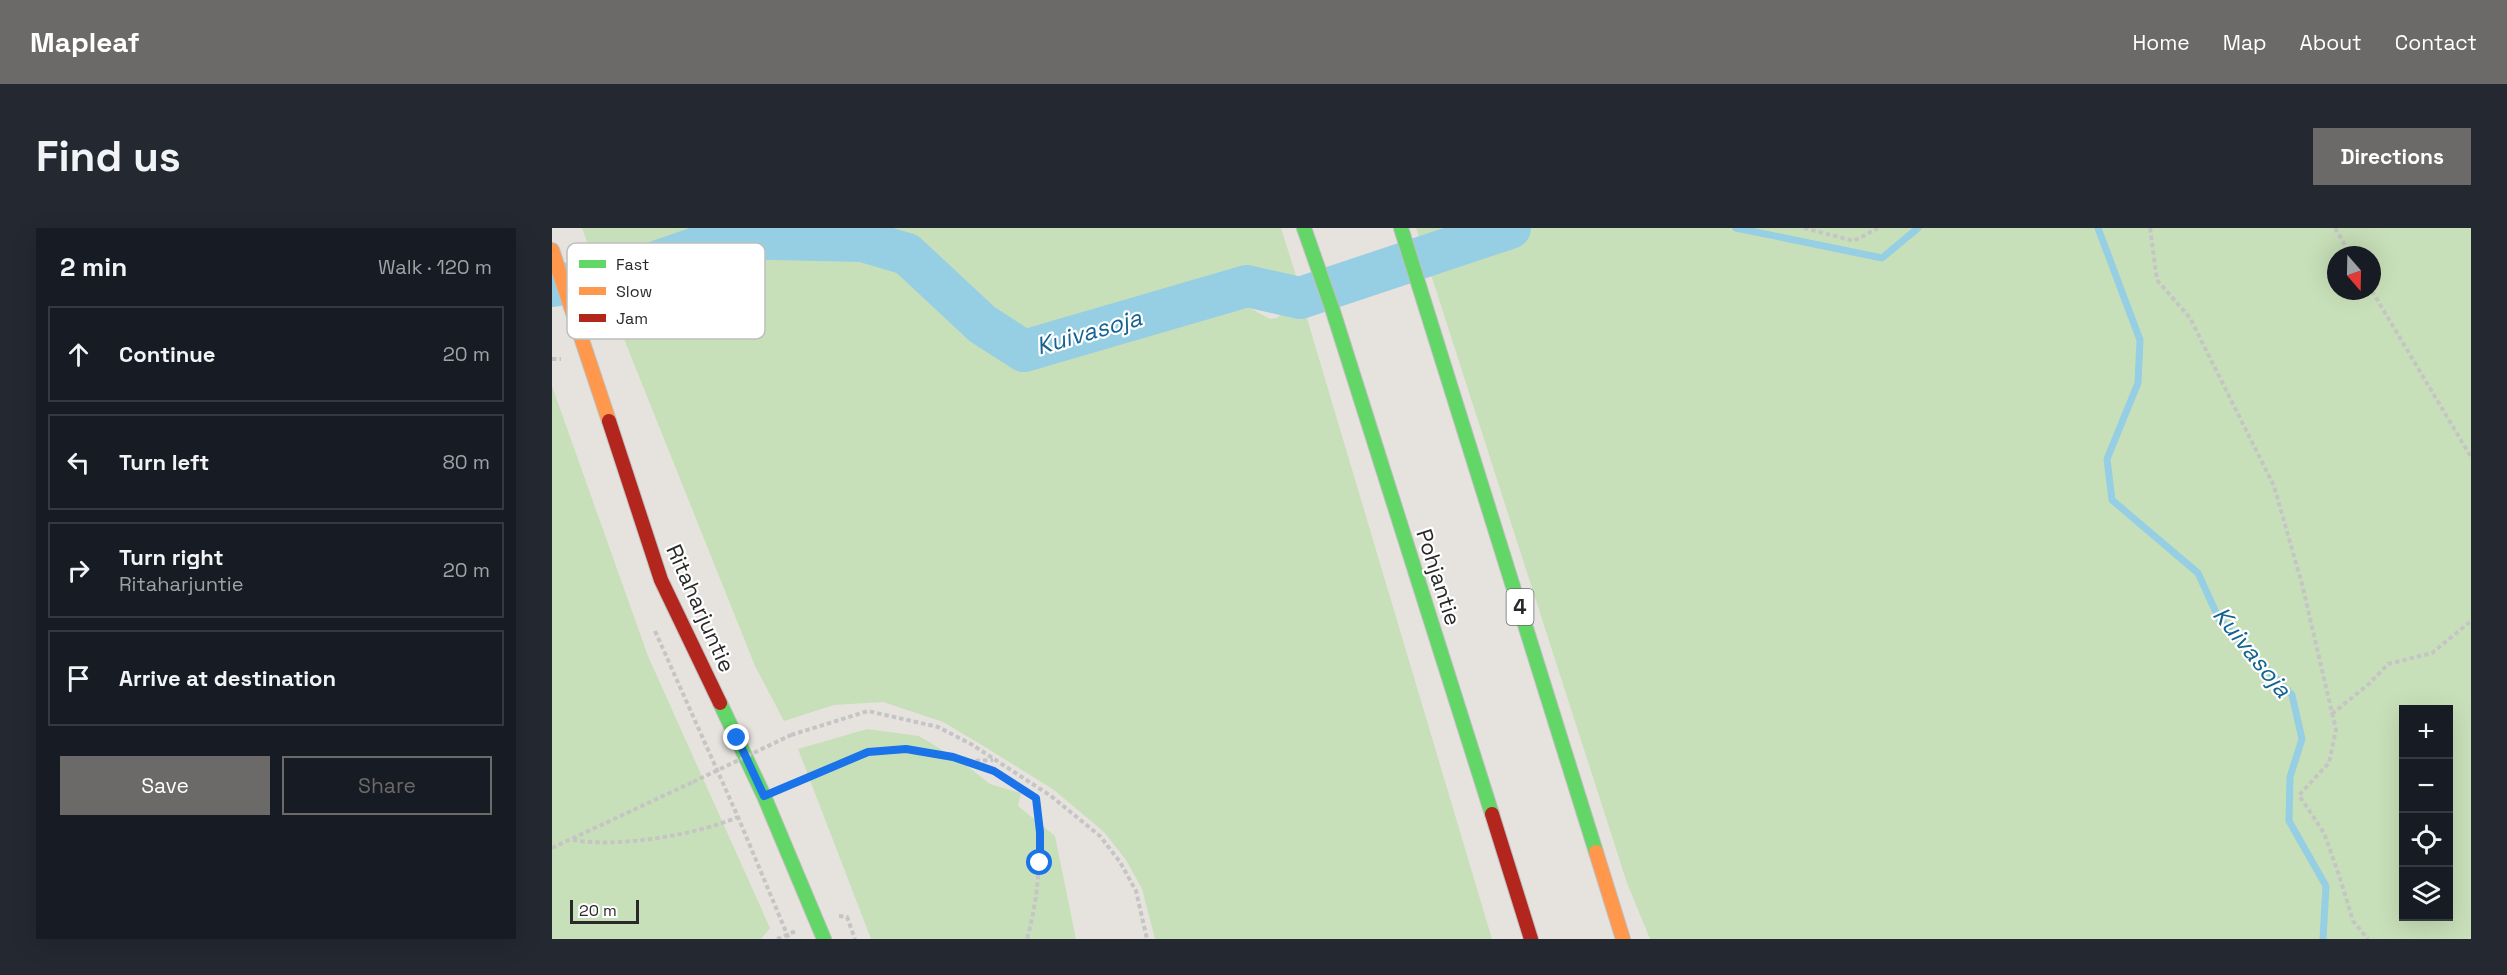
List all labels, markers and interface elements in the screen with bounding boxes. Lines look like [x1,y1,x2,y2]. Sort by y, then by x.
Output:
text: Mapleaf [30,24,140,60]
text: Home [2132,29,2190,56]
text: Map [2223,29,2267,56]
text: About [2300,29,2362,56]
text: Contact [2395,29,2477,56]
button: Directions [2313,128,2471,185]
text: Find us [36,130,181,183]
legend [567,243,765,339]
north arrow [2327,246,2381,300]
text: 2 min [60,250,127,284]
text: Walk · 120 m [378,254,492,280]
text: Fast [616,254,649,275]
text: Slow [616,281,652,302]
water label: Kuivasoja [1032,302,1145,361]
text: Jam [616,308,648,329]
icon: ahead [62,338,95,371]
text: Continue [119,340,215,368]
text: 20 m [443,341,490,367]
icon: left [62,446,95,479]
text: Turn left [119,448,209,476]
text: 80 m [442,449,490,475]
street label: Pohjantie [1410,525,1468,629]
street label: Ritaharjuntie [660,540,742,676]
text: Turn right [119,543,224,571]
icon: right [62,554,95,587]
text: 20 m [443,557,490,583]
text: Ritaharjuntie [119,571,244,597]
road number: 4 [1506,589,1534,625]
water label: Kuivasoja [2206,600,2299,704]
icon: arrive [62,662,95,695]
text: Arrive at destination [119,664,336,692]
map controls [2399,705,2453,921]
button: + [2399,705,2453,759]
route end [723,724,749,750]
button: Save [60,756,270,815]
button: Share [282,756,492,815]
button: − [2399,759,2453,813]
button: locate [2399,813,2453,867]
route start [1026,849,1052,875]
button: layers [2399,867,2453,921]
scale bar [570,897,639,924]
text: 20 m [579,900,617,921]

